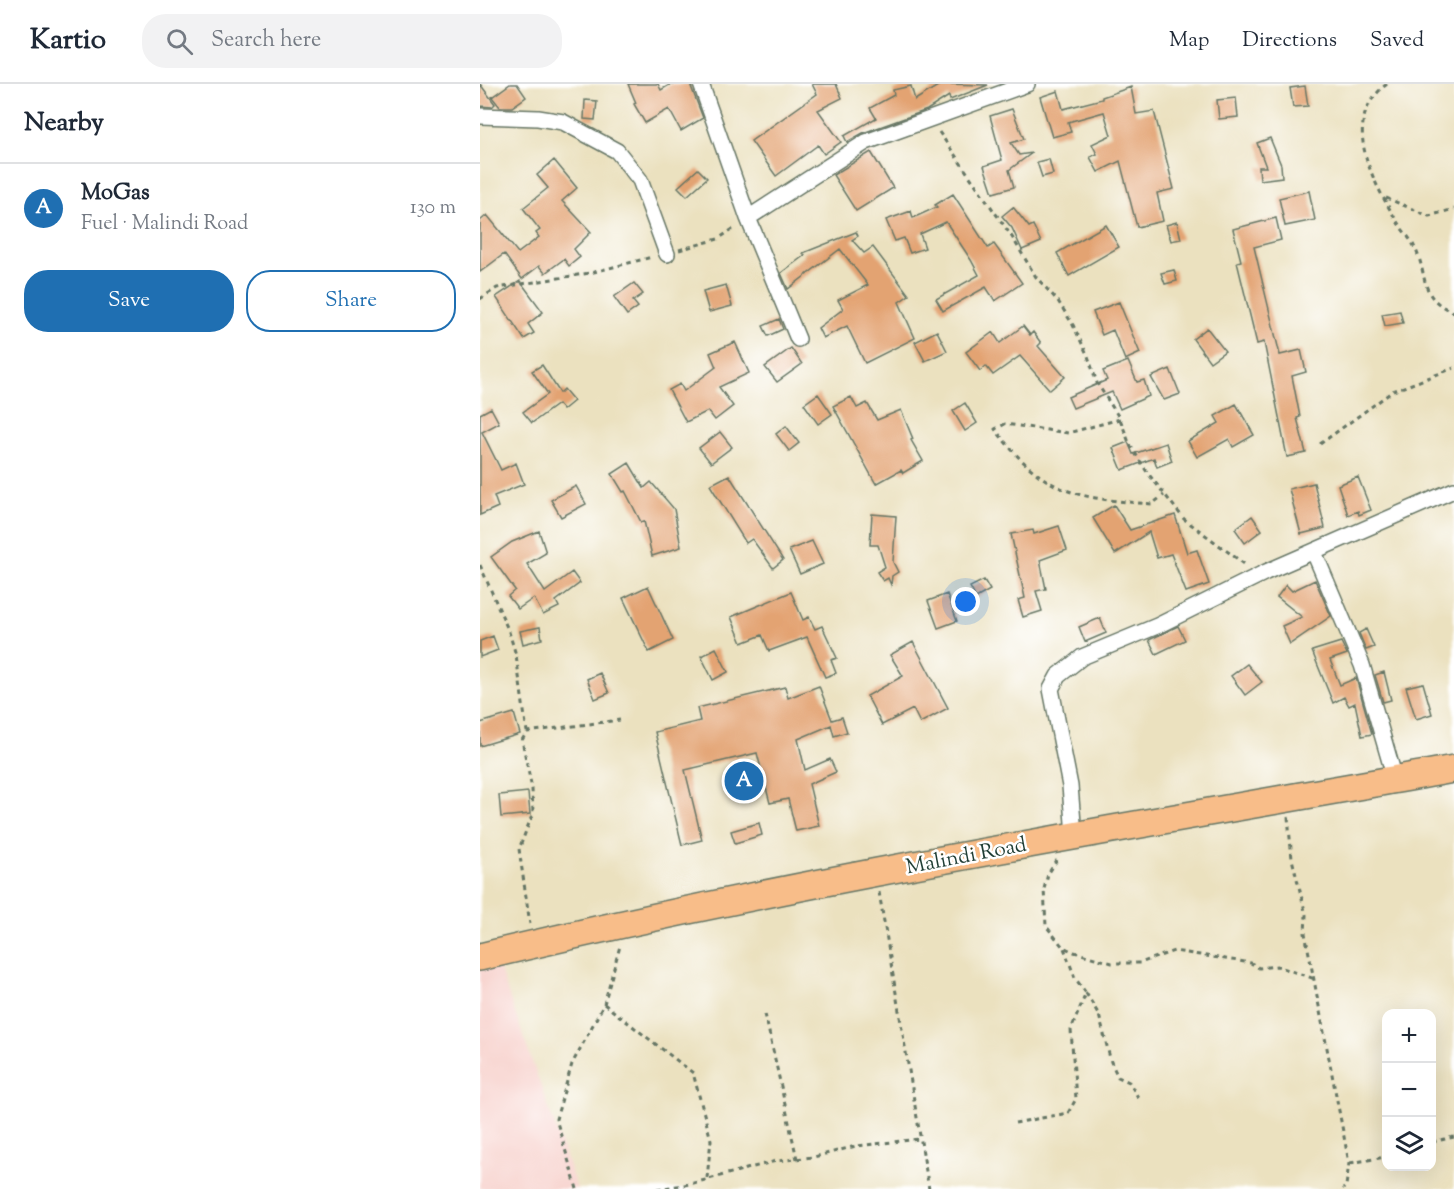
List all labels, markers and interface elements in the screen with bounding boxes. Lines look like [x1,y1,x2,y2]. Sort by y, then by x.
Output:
search box [142,14,562,68]
text: Kartio [30,21,106,61]
icon: search [163,25,196,58]
text: Search here [211,25,321,57]
text: Map [1169,26,1209,56]
text: Directions [1242,26,1337,56]
text: Saved [1370,26,1424,56]
text: Nearby [24,105,104,142]
text: MoGas [81,178,150,210]
text: A [35,194,52,223]
text: 130 m [410,194,456,223]
text: Fuel · Malindi Road [81,210,248,239]
button: Save [24,270,234,332]
button: Share [246,270,456,332]
your location [951,587,980,616]
pin: A [724,758,764,804]
street label: Malindi Road [903,831,1030,883]
map controls [1382,1009,1436,1171]
button: + [1382,1009,1436,1063]
button: − [1382,1063,1436,1117]
button: layers [1382,1117,1436,1171]

